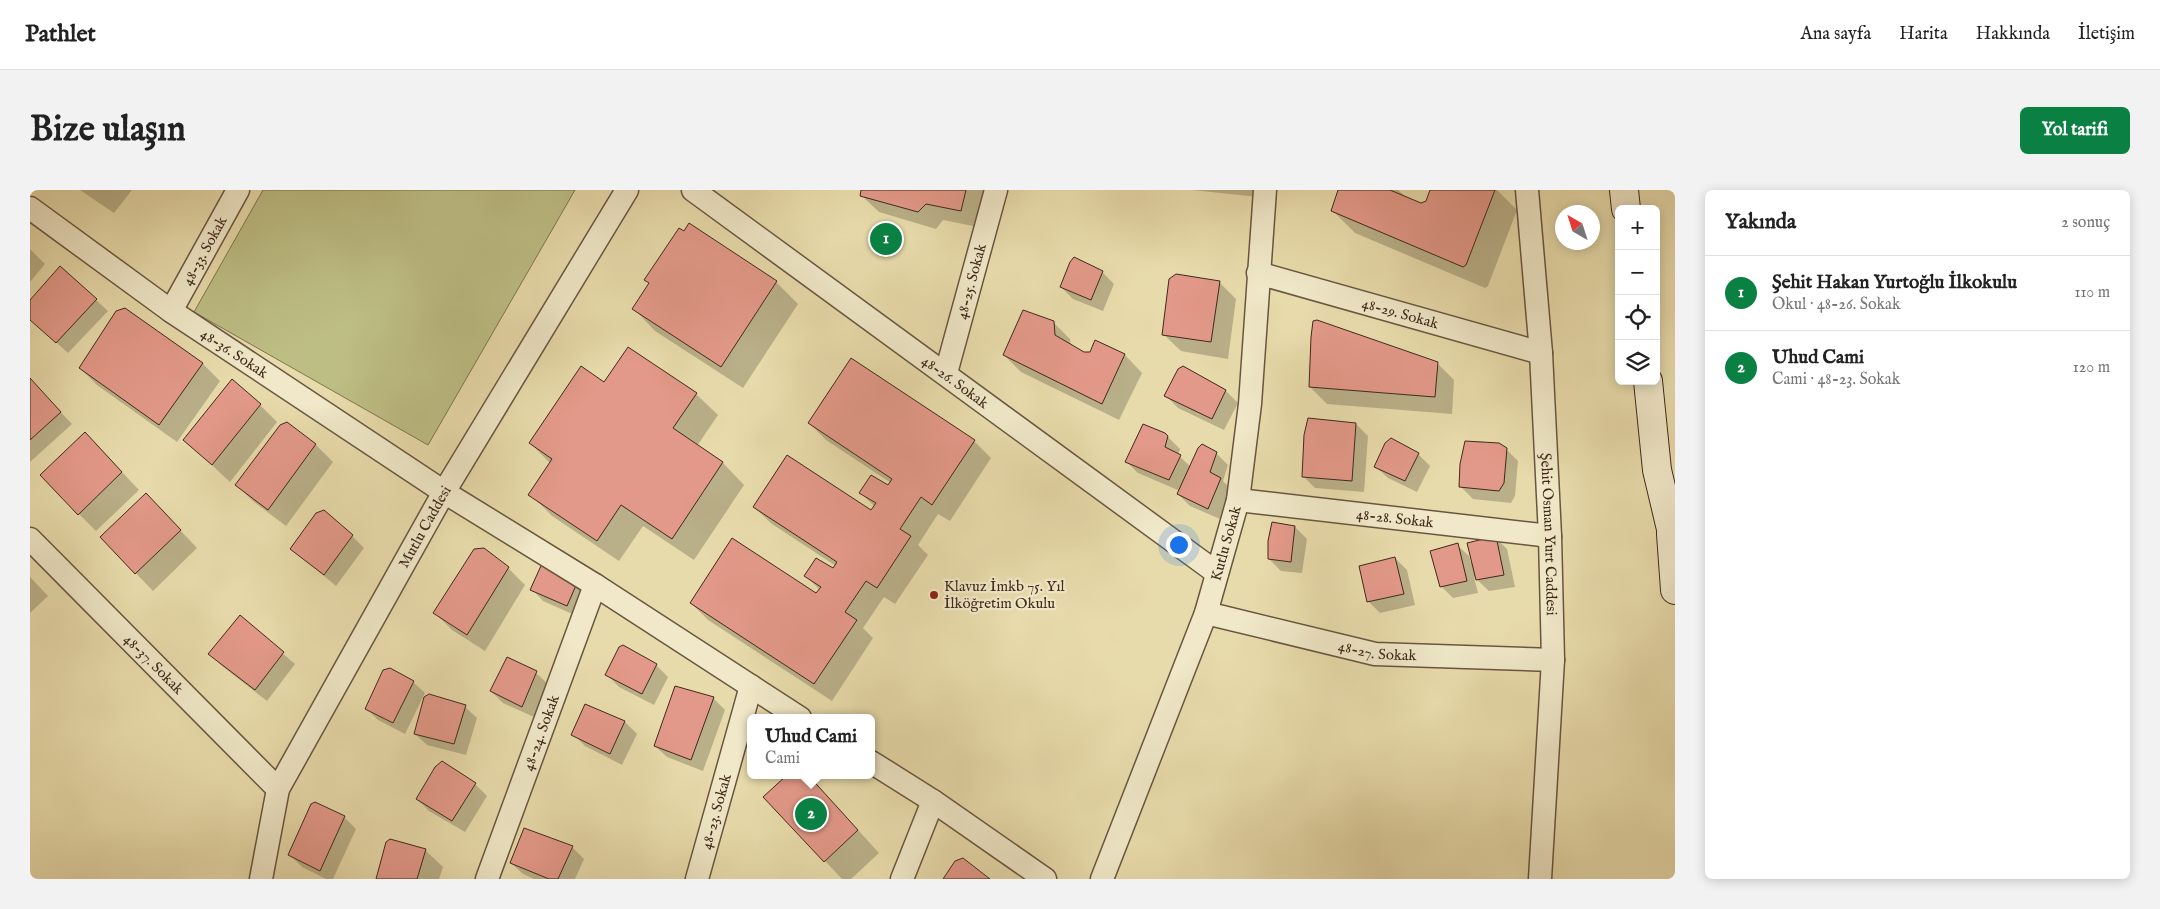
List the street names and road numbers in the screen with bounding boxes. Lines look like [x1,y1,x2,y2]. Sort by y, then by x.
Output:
street label: 48-33. Sokak [178,212,232,289]
street label: 48-25. Sokak [952,241,991,321]
street label: 48-29. Sokak [1360,293,1442,333]
street label: 48-36. Sokak [197,324,273,383]
street label: 48-26. Sokak [918,351,993,413]
street label: Şehit Osman Yurt Caddesi [1536,452,1561,616]
street label: Mutlu Caddesi [394,482,455,571]
street label: Kutlu Sokak [1206,503,1246,583]
street label: 48-28. Sokak [1355,504,1436,532]
street label: 48-37. Sokak [120,630,189,699]
street label: 48-27. Sokak [1336,636,1418,665]
street label: 48-24. Sokak [518,691,564,773]
street label: 48-23. Sokak [696,771,736,852]

